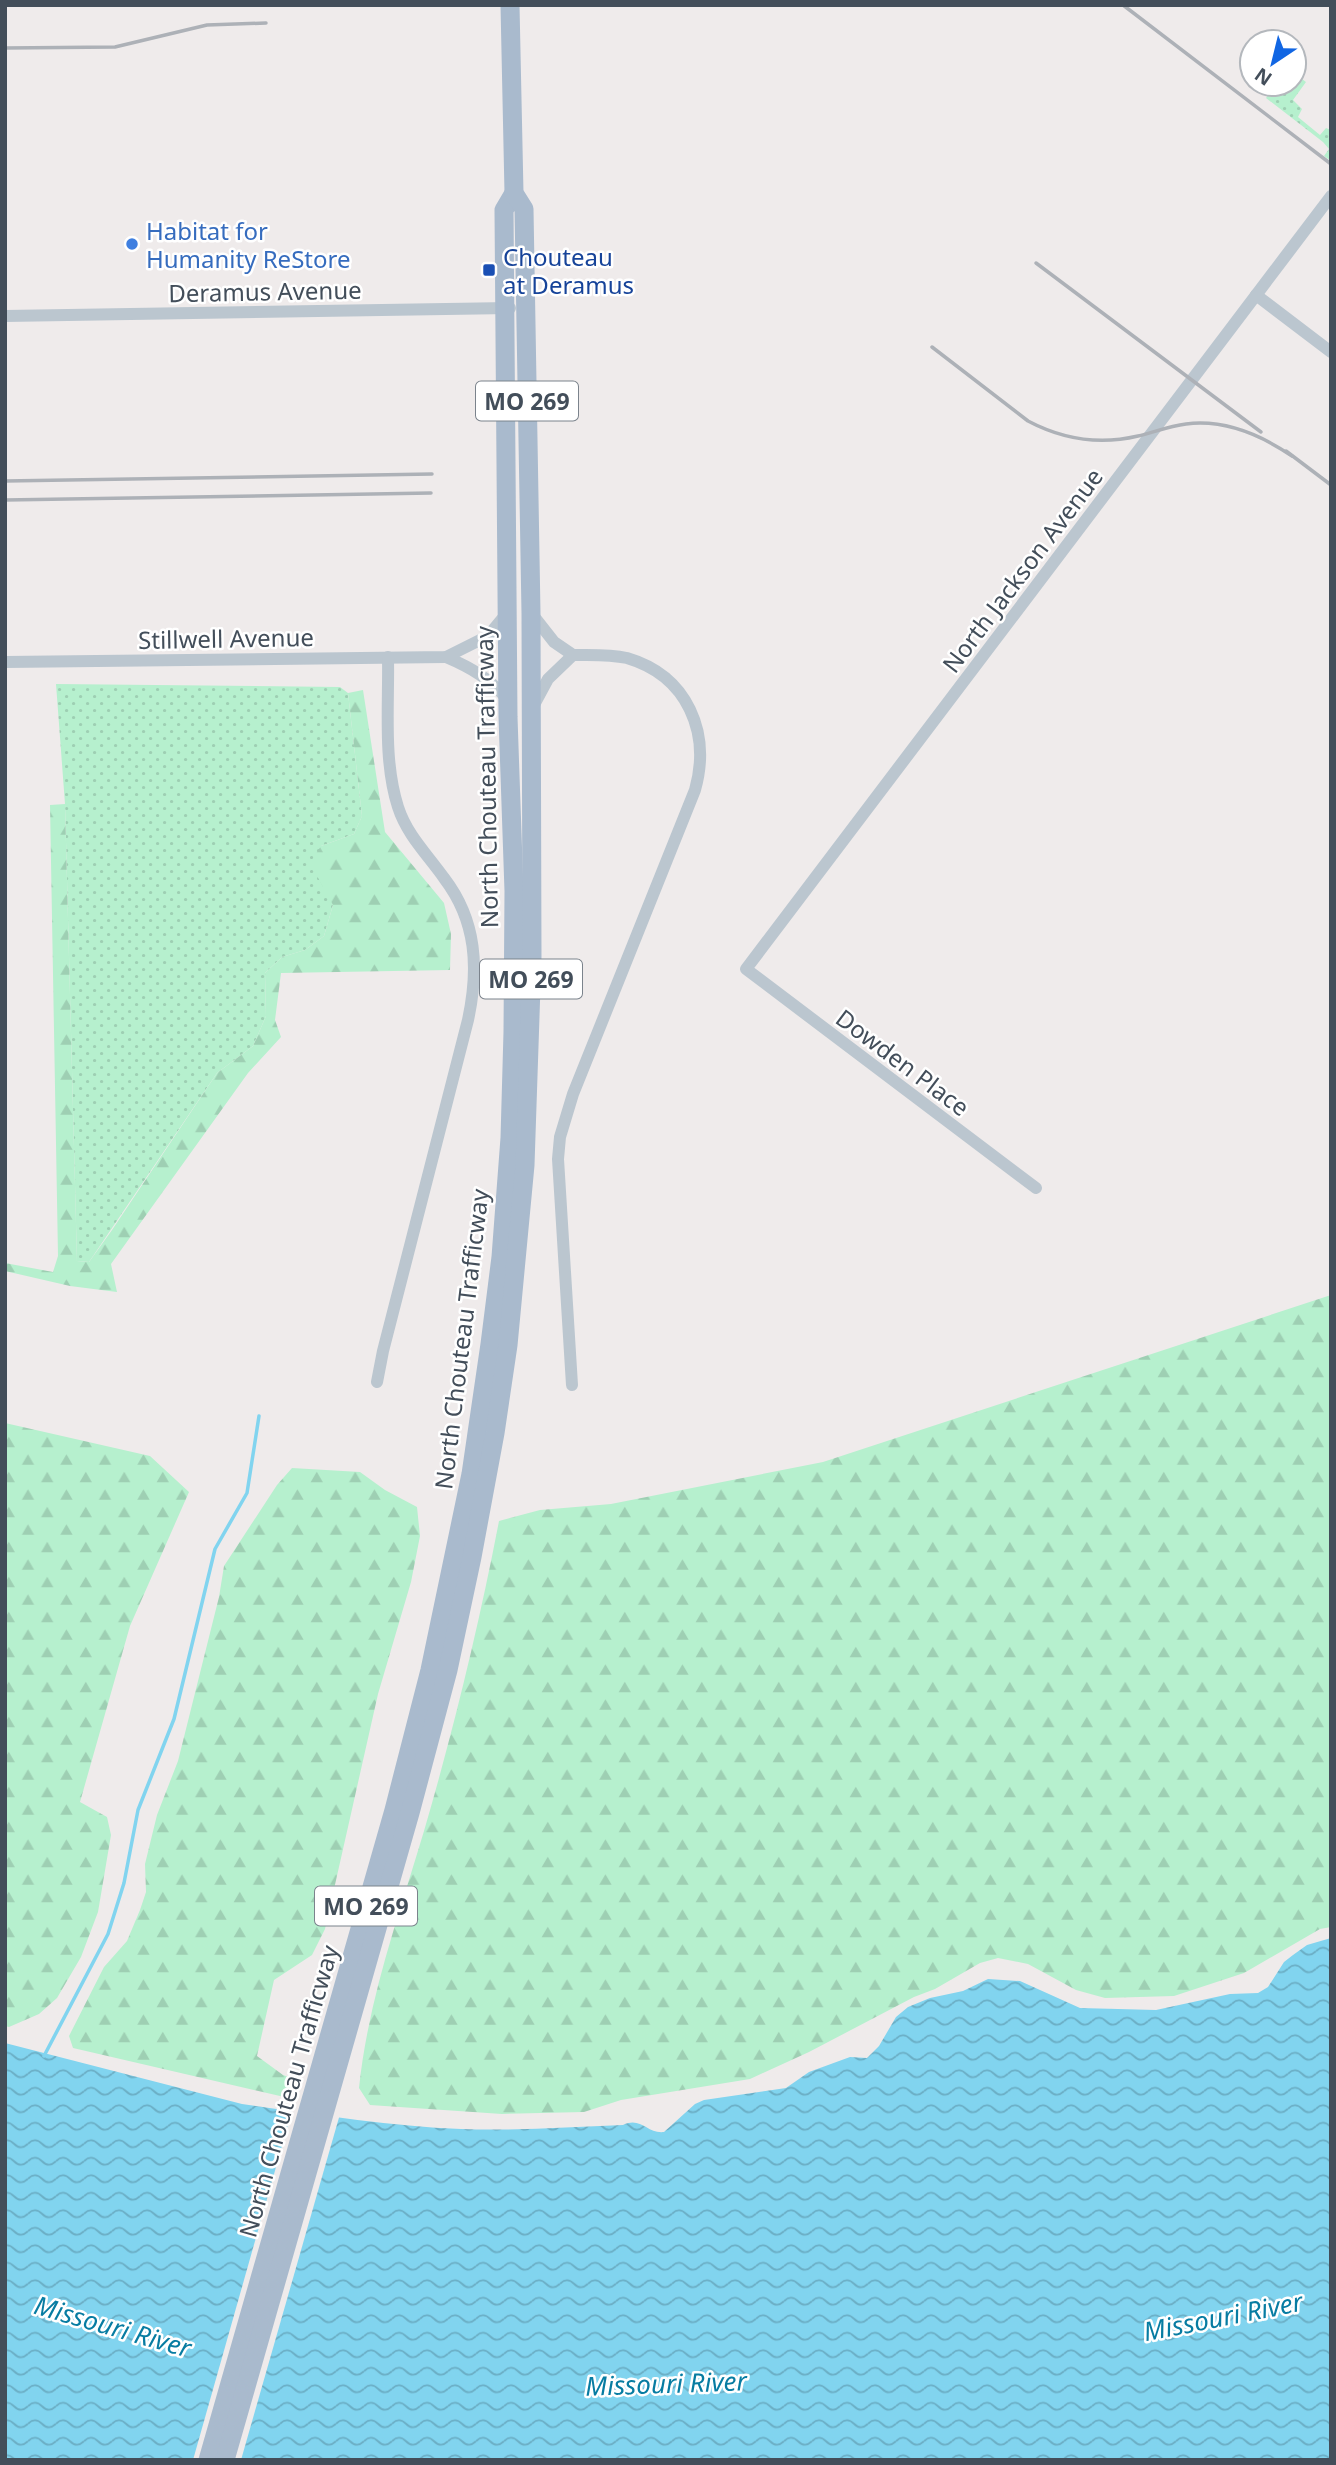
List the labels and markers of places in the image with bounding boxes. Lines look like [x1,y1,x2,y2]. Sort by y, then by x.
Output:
place label: Habitat for Humanity ReStore [146,214,350,275]
marker: Habitat for Humanity ReStore [124,236,140,252]
place label: Chouteau at Deramus [503,240,634,301]
marker: Chouteau at Deramus [481,262,497,278]

